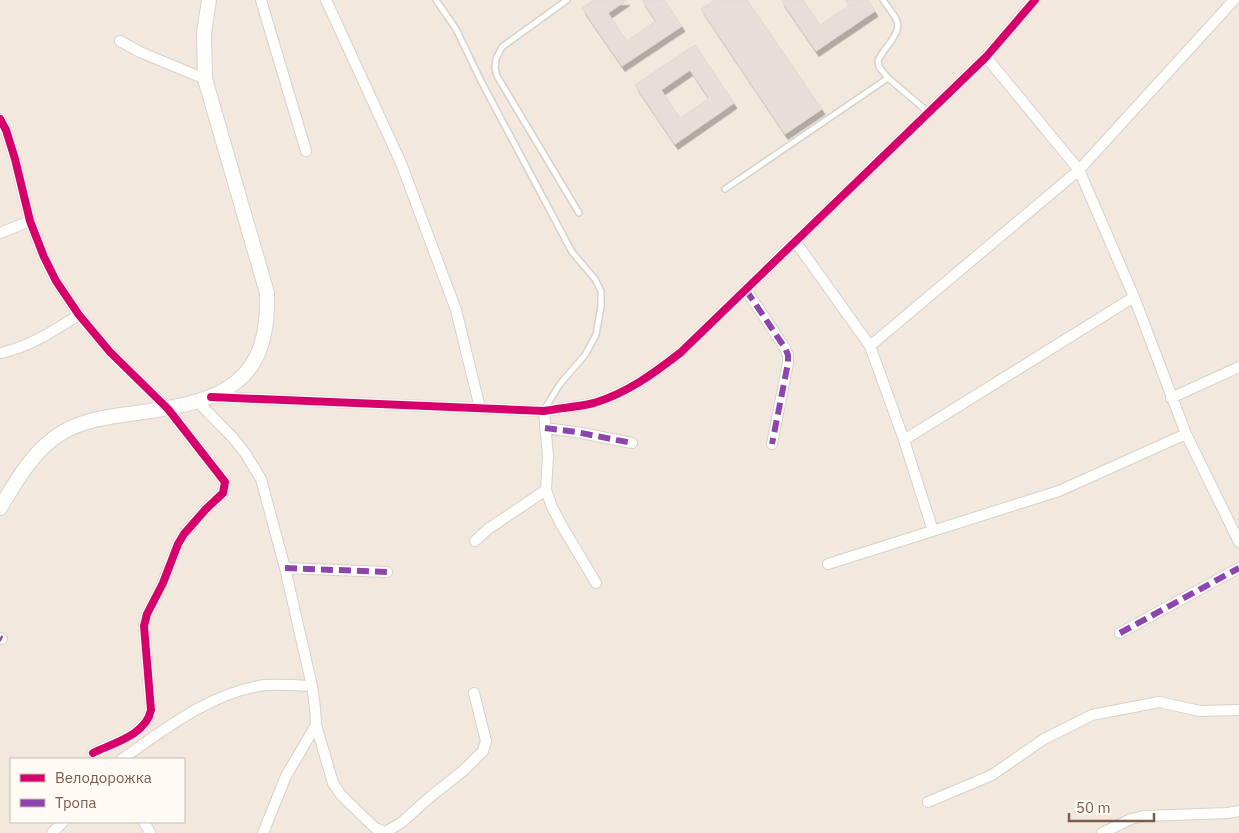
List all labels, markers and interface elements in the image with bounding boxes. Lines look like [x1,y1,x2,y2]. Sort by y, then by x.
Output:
legend [10,758,185,823]
text: Велодорожка [55,768,152,787]
scale bar [1069,790,1154,822]
text: Тропа [55,793,97,812]
text: 50 m [1076,798,1111,817]

